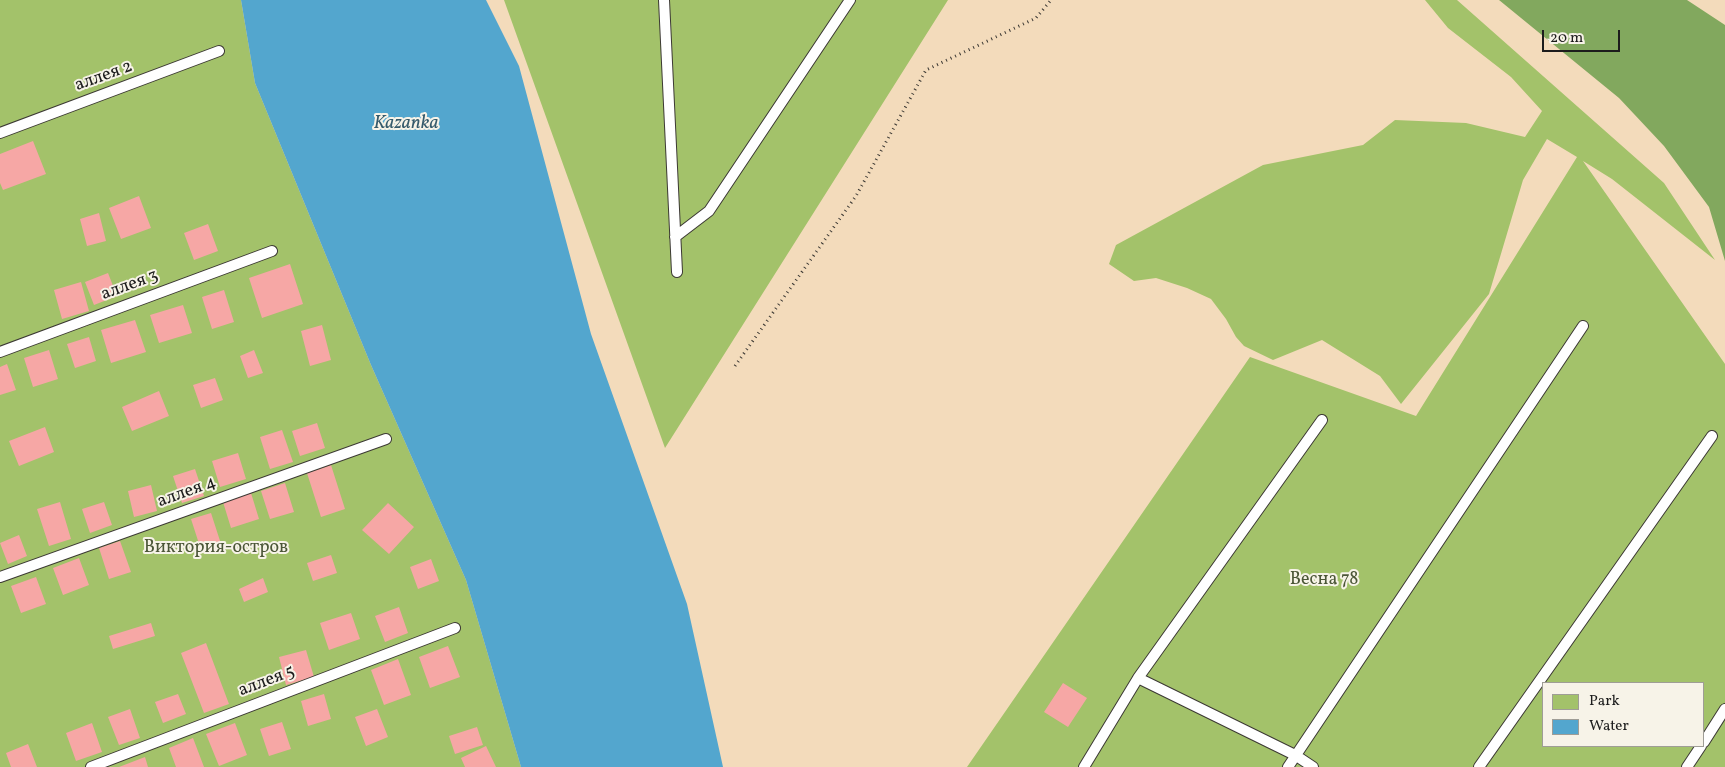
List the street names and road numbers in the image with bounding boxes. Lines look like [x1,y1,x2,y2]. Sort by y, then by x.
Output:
street label: аллея 2 [72,57,136,97]
street label: аллея 3 [98,266,162,306]
street label: аллея 4 [155,472,219,514]
street label: аллея 5 [236,661,298,703]

